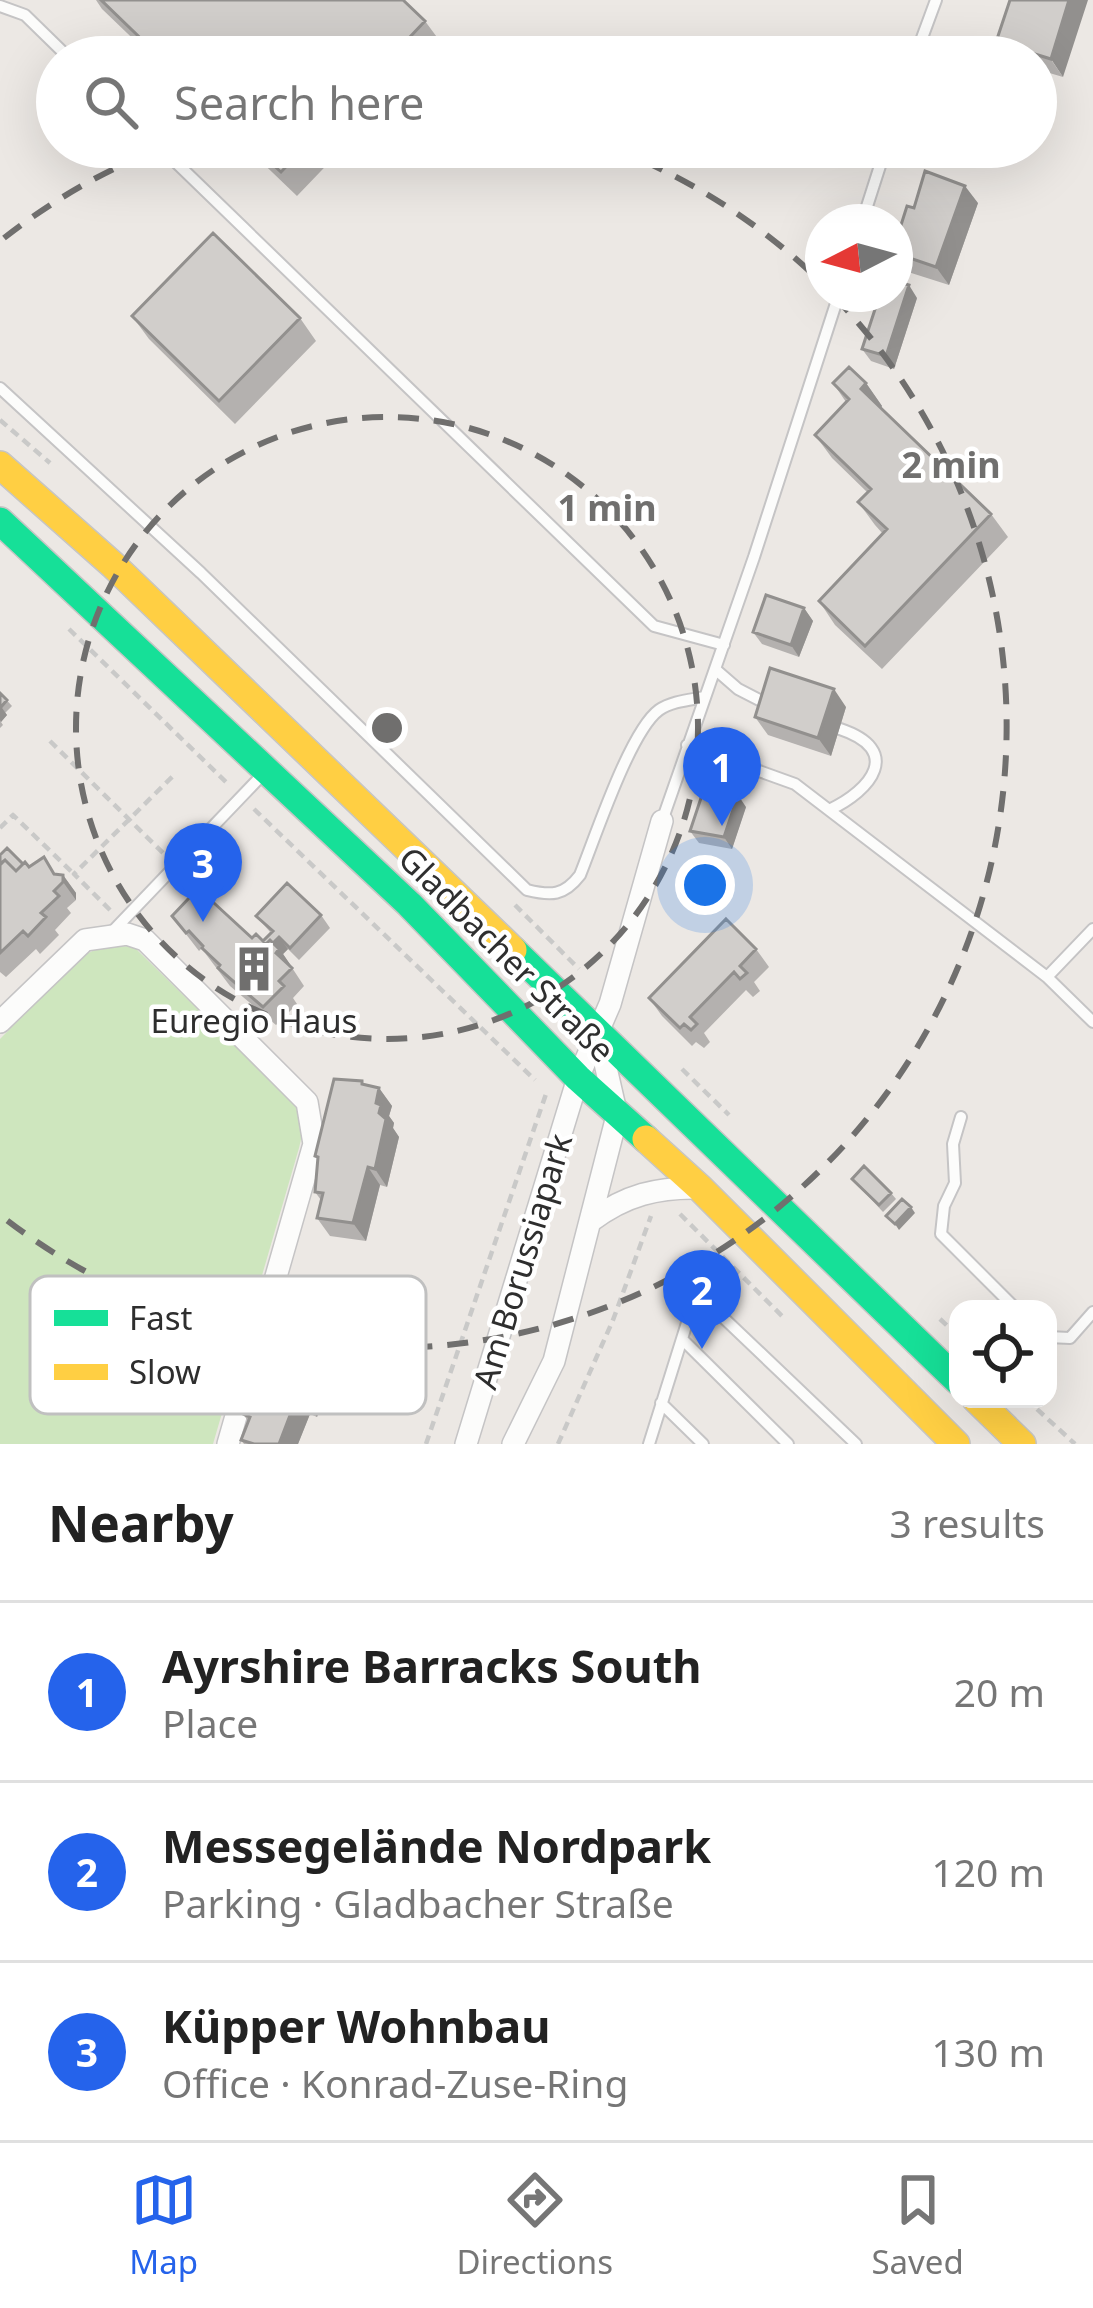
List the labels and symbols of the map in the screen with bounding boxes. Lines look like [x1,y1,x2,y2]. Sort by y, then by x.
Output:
north arrow [805,204,913,312]
text: 2 min [901,440,1001,489]
text: 1 min [557,483,657,532]
centre of rings [366,707,408,749]
pin: 1 [683,727,761,826]
pin: 3 [164,823,242,922]
street label: Gladbacher Straße [389,836,625,1072]
your location [675,855,735,915]
building icon: Euregio Haus [229,944,279,994]
place label: Euregio Haus [151,998,357,1043]
street label: Am Borussiapark [462,1128,582,1394]
pin: 2 [663,1250,741,1349]
legend [30,1276,426,1414]
text: Fast [129,1295,192,1340]
text: Slow [129,1349,201,1394]

